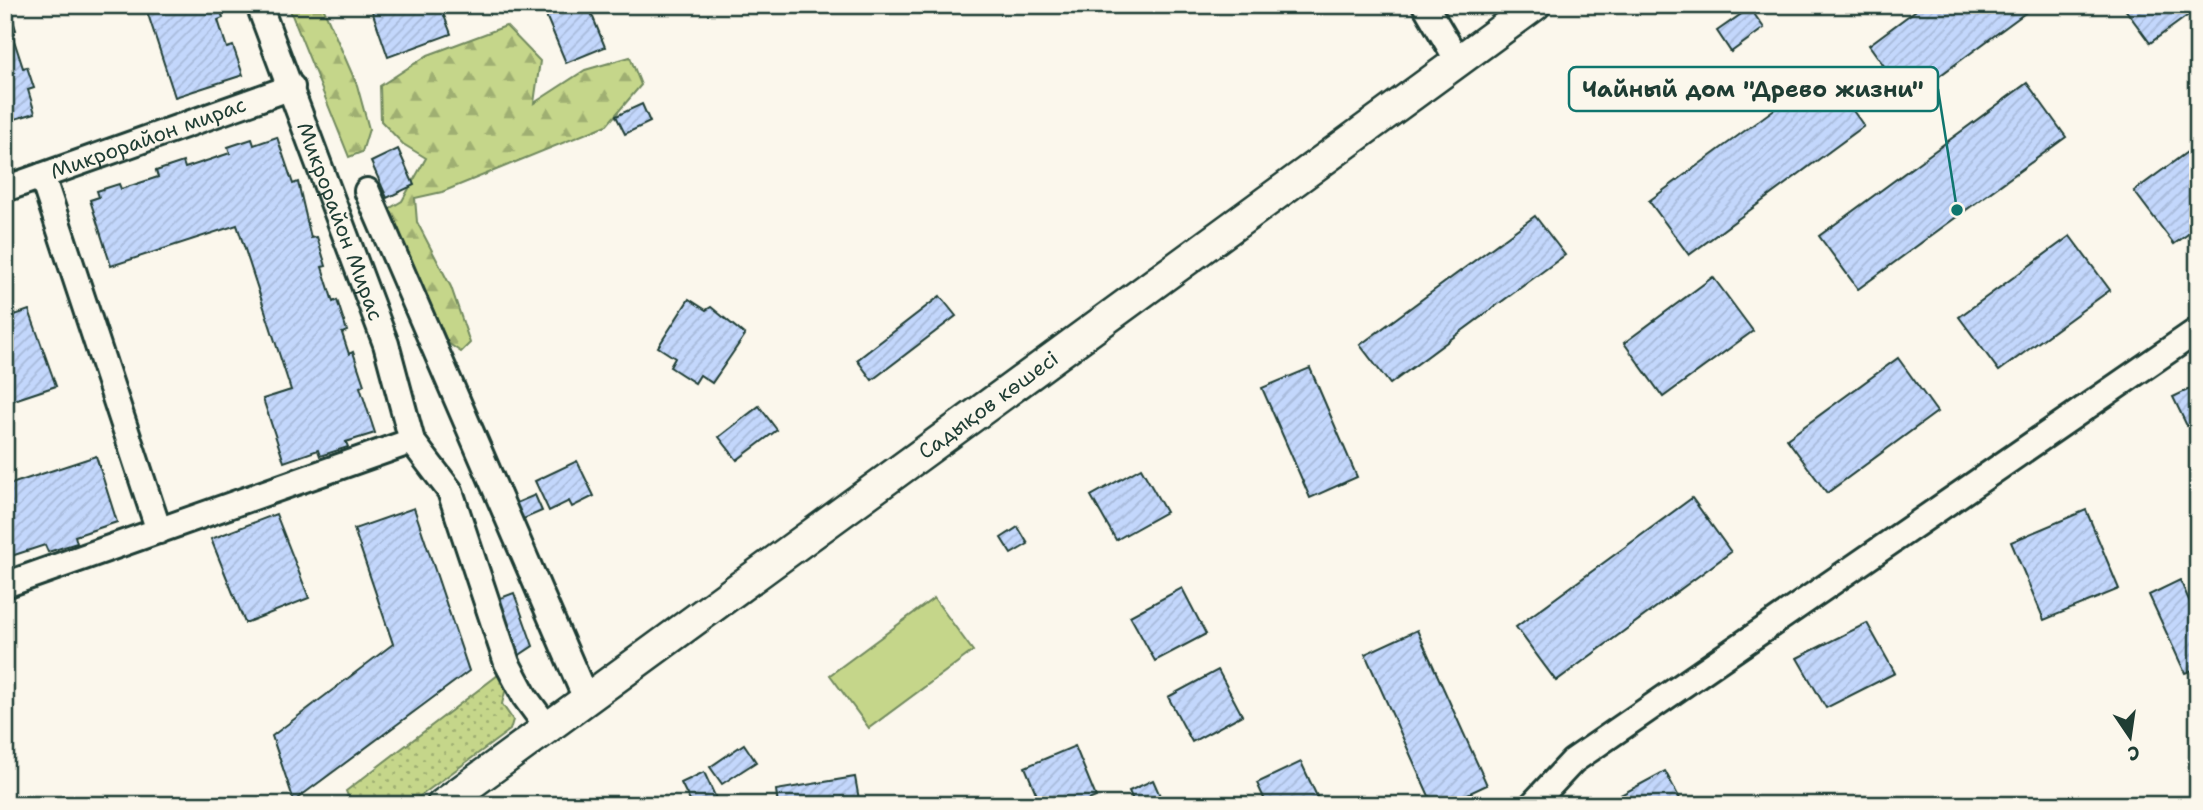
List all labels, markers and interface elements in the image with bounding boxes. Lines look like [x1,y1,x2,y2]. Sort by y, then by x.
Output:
callout: Чайный дом "Древо жизни" [1569,67,1938,111]
text: Чайный дом "Древо жизни" [1582,74,1924,104]
street label: Микрорайон мирас [47,90,250,186]
street label: Микрорайон Мирас [290,118,390,325]
street label: Садықов көшесі [913,345,1064,466]
north arrow [2094,702,2164,772]
text: С [2125,740,2142,767]

